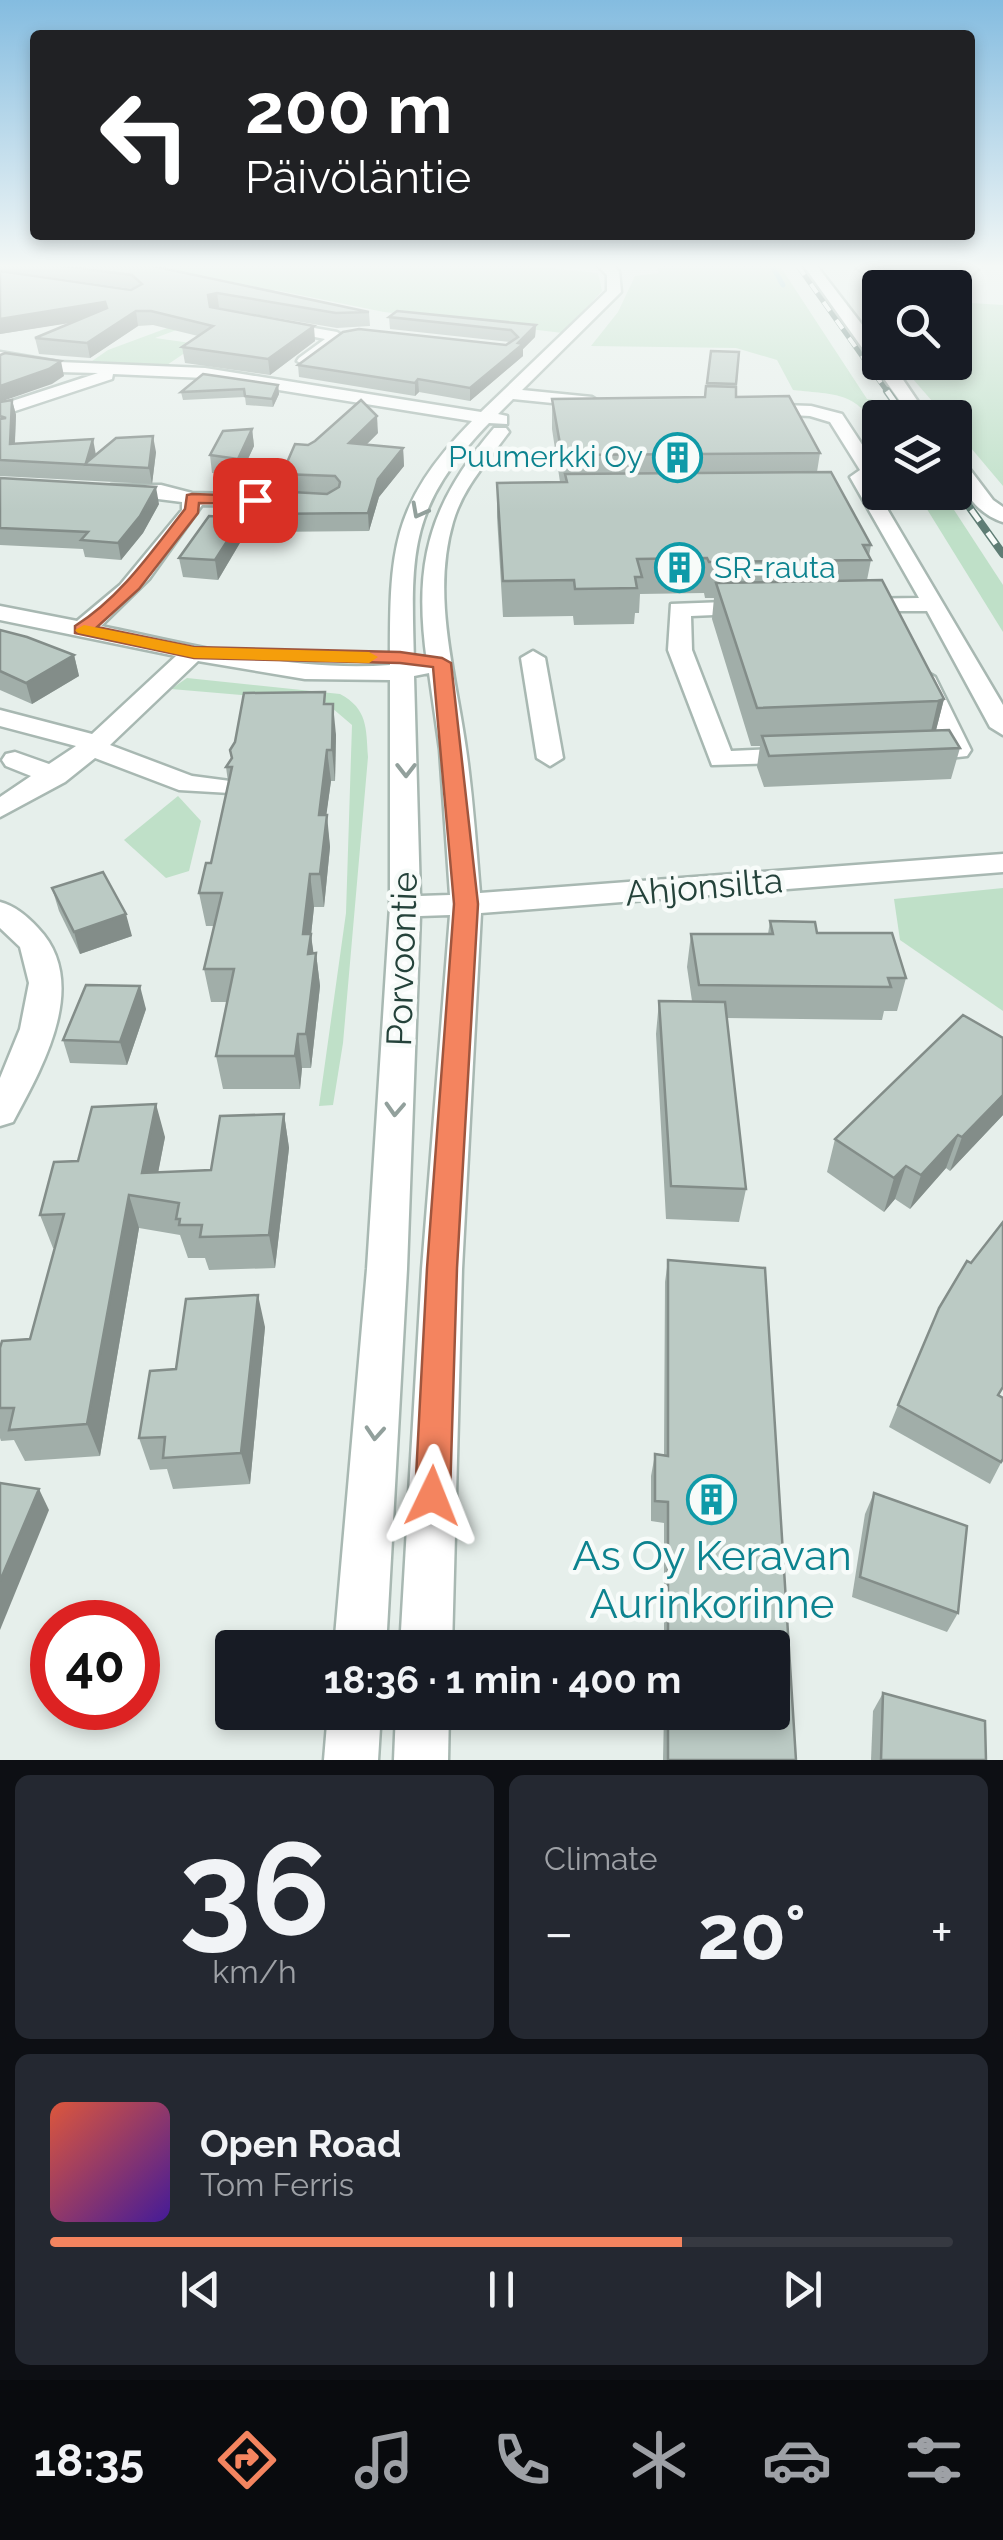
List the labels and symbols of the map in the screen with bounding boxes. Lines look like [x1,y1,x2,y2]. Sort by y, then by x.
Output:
building icon: Puumerkki Oy [652,431,704,483]
place label: Puumerkki Oy [448,439,643,474]
pin [213,458,298,543]
one-way arrow [412,500,431,518]
building icon: SR-rauta [653,542,705,594]
place label: SR-rauta [714,550,836,585]
one-way arrow [395,762,417,778]
street label: Ahjonsilta [623,859,784,914]
street label: Porvoontie [378,871,425,1047]
one-way arrow [385,1101,406,1117]
one-way arrow [365,1426,387,1442]
position arrow [380,1444,484,1548]
building icon: As Oy Keravan Aurinkorinne [686,1473,738,1525]
place label: As Oy Keravan Aurinkorinne [572,1531,852,1628]
speed limit sign: 40 [30,1600,160,1730]

